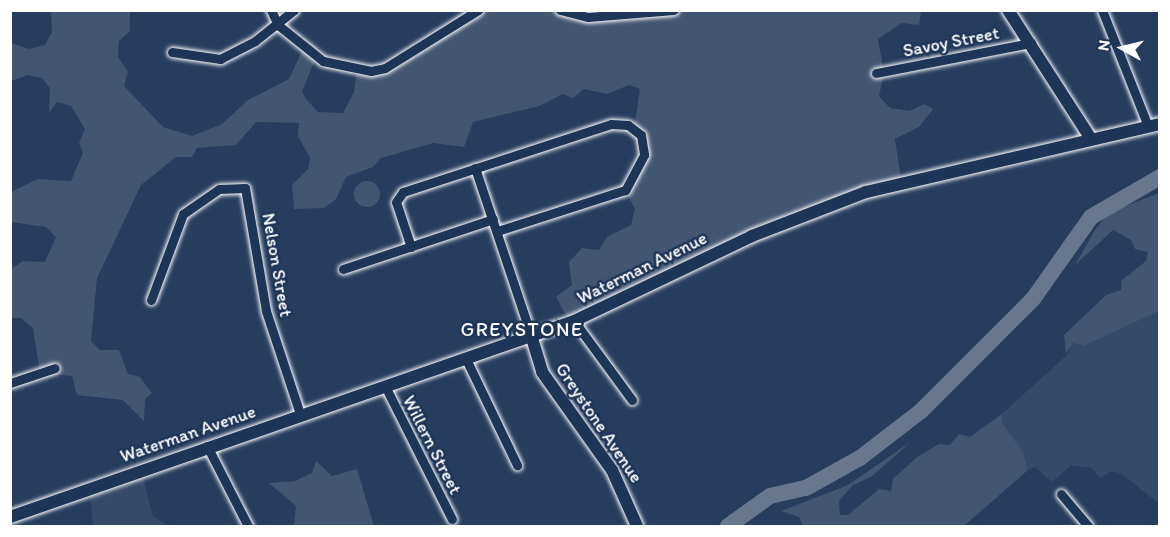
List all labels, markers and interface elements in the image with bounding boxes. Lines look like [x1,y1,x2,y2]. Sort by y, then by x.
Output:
north arrow [1092,18,1152,78]
street label: Savoy Street [901,22,1001,62]
text: N [1094,39,1114,52]
street label: Nelson Street [257,212,297,318]
street label: Waterman Avenue [574,227,710,309]
district label: GREYSTONE [460,317,584,341]
street label: Greystone Avenue [551,359,647,487]
street label: Willern Street [398,392,466,498]
street label: Waterman Avenue [118,401,258,467]

